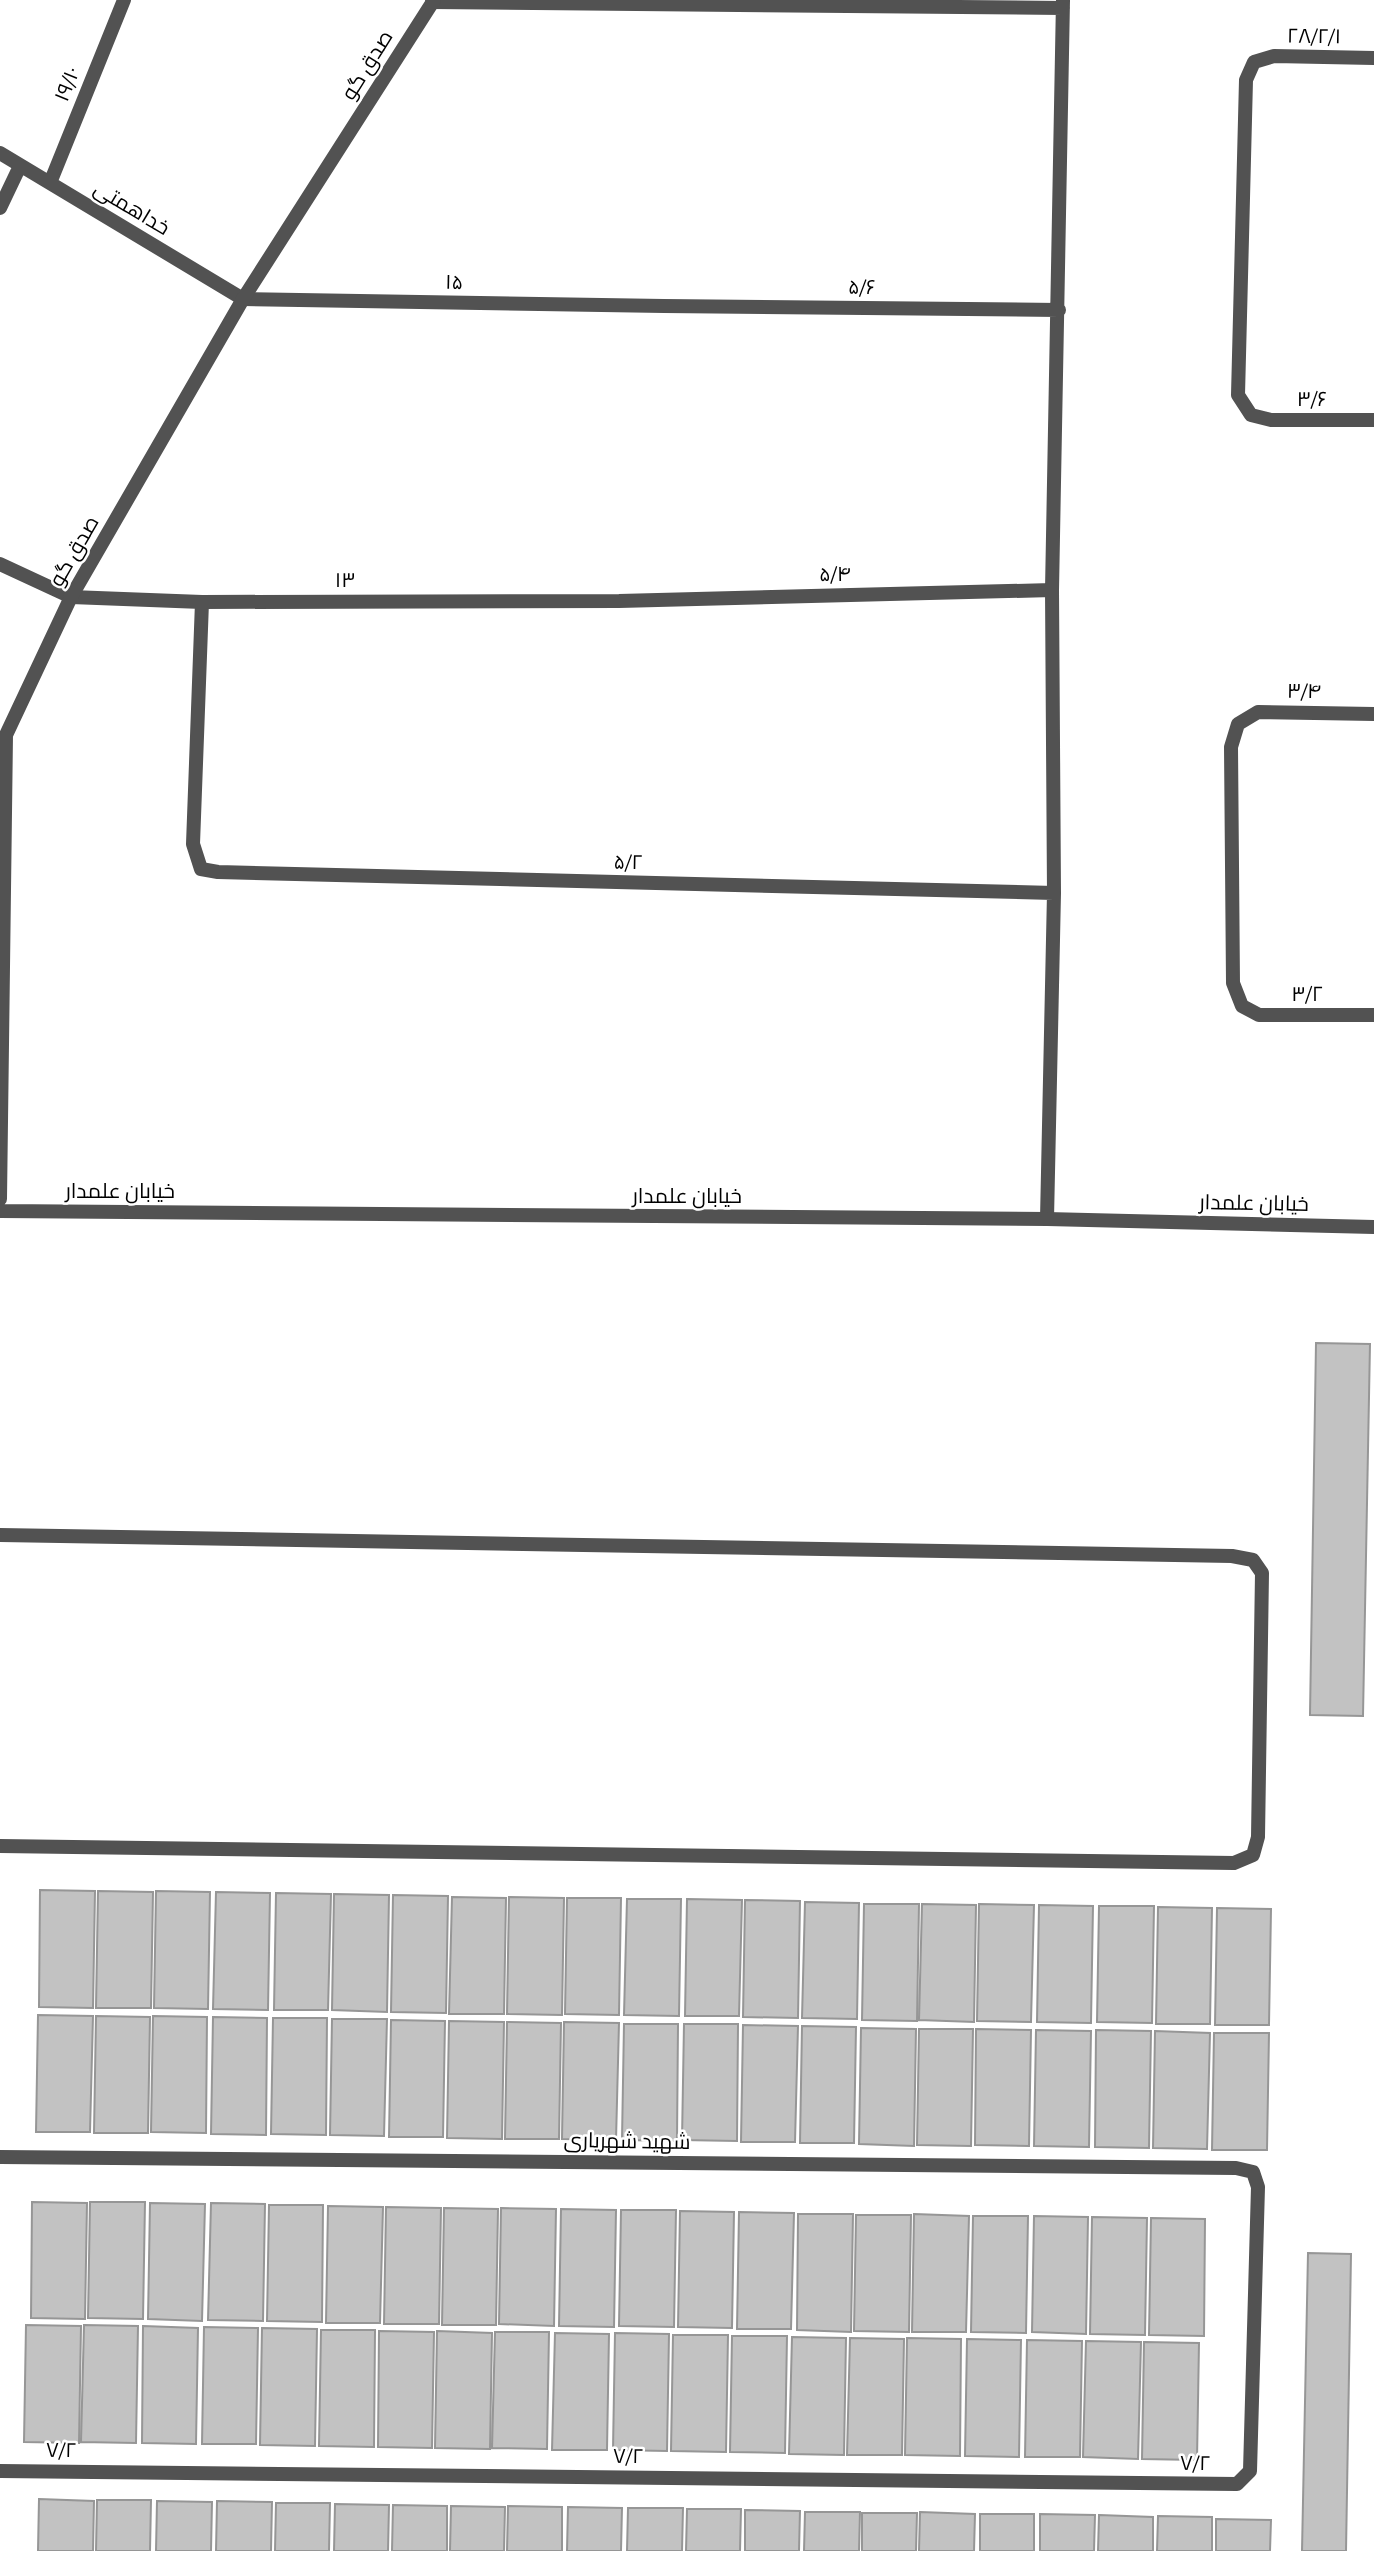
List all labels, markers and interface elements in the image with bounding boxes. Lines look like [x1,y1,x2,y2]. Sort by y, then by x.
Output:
street label: ۲۸/۲/۱ [1287,22,1341,49]
street label: صدق گو [335,25,399,105]
street label: ۱۹/۱۰ [47,62,86,105]
street label: خداهمتی [89,174,175,241]
street label: ۱۵ [445,268,463,295]
street label: ۵/۶ [848,273,876,300]
street label: ۳/۶ [1297,385,1327,412]
street label: صدق گو [43,511,105,591]
street label: ۵/۴ [819,560,851,587]
street label: ۱۳ [335,566,355,593]
street label: ۳/۴ [1287,677,1321,704]
street label: ۵/۲ [613,848,643,875]
street label: ۳/۲ [1291,980,1323,1007]
street label: خیابان علمدار [64,1177,175,1204]
street label: خیابان علمدار [631,1182,742,1209]
street label: خیابان علمدار [1198,1188,1309,1217]
street label: شهید شهریاری [563,2126,691,2155]
street label: ۷/۲ [46,2436,76,2463]
street label: ۷/۲ [613,2442,643,2469]
street label: ۷/۲ [1180,2449,1210,2476]

